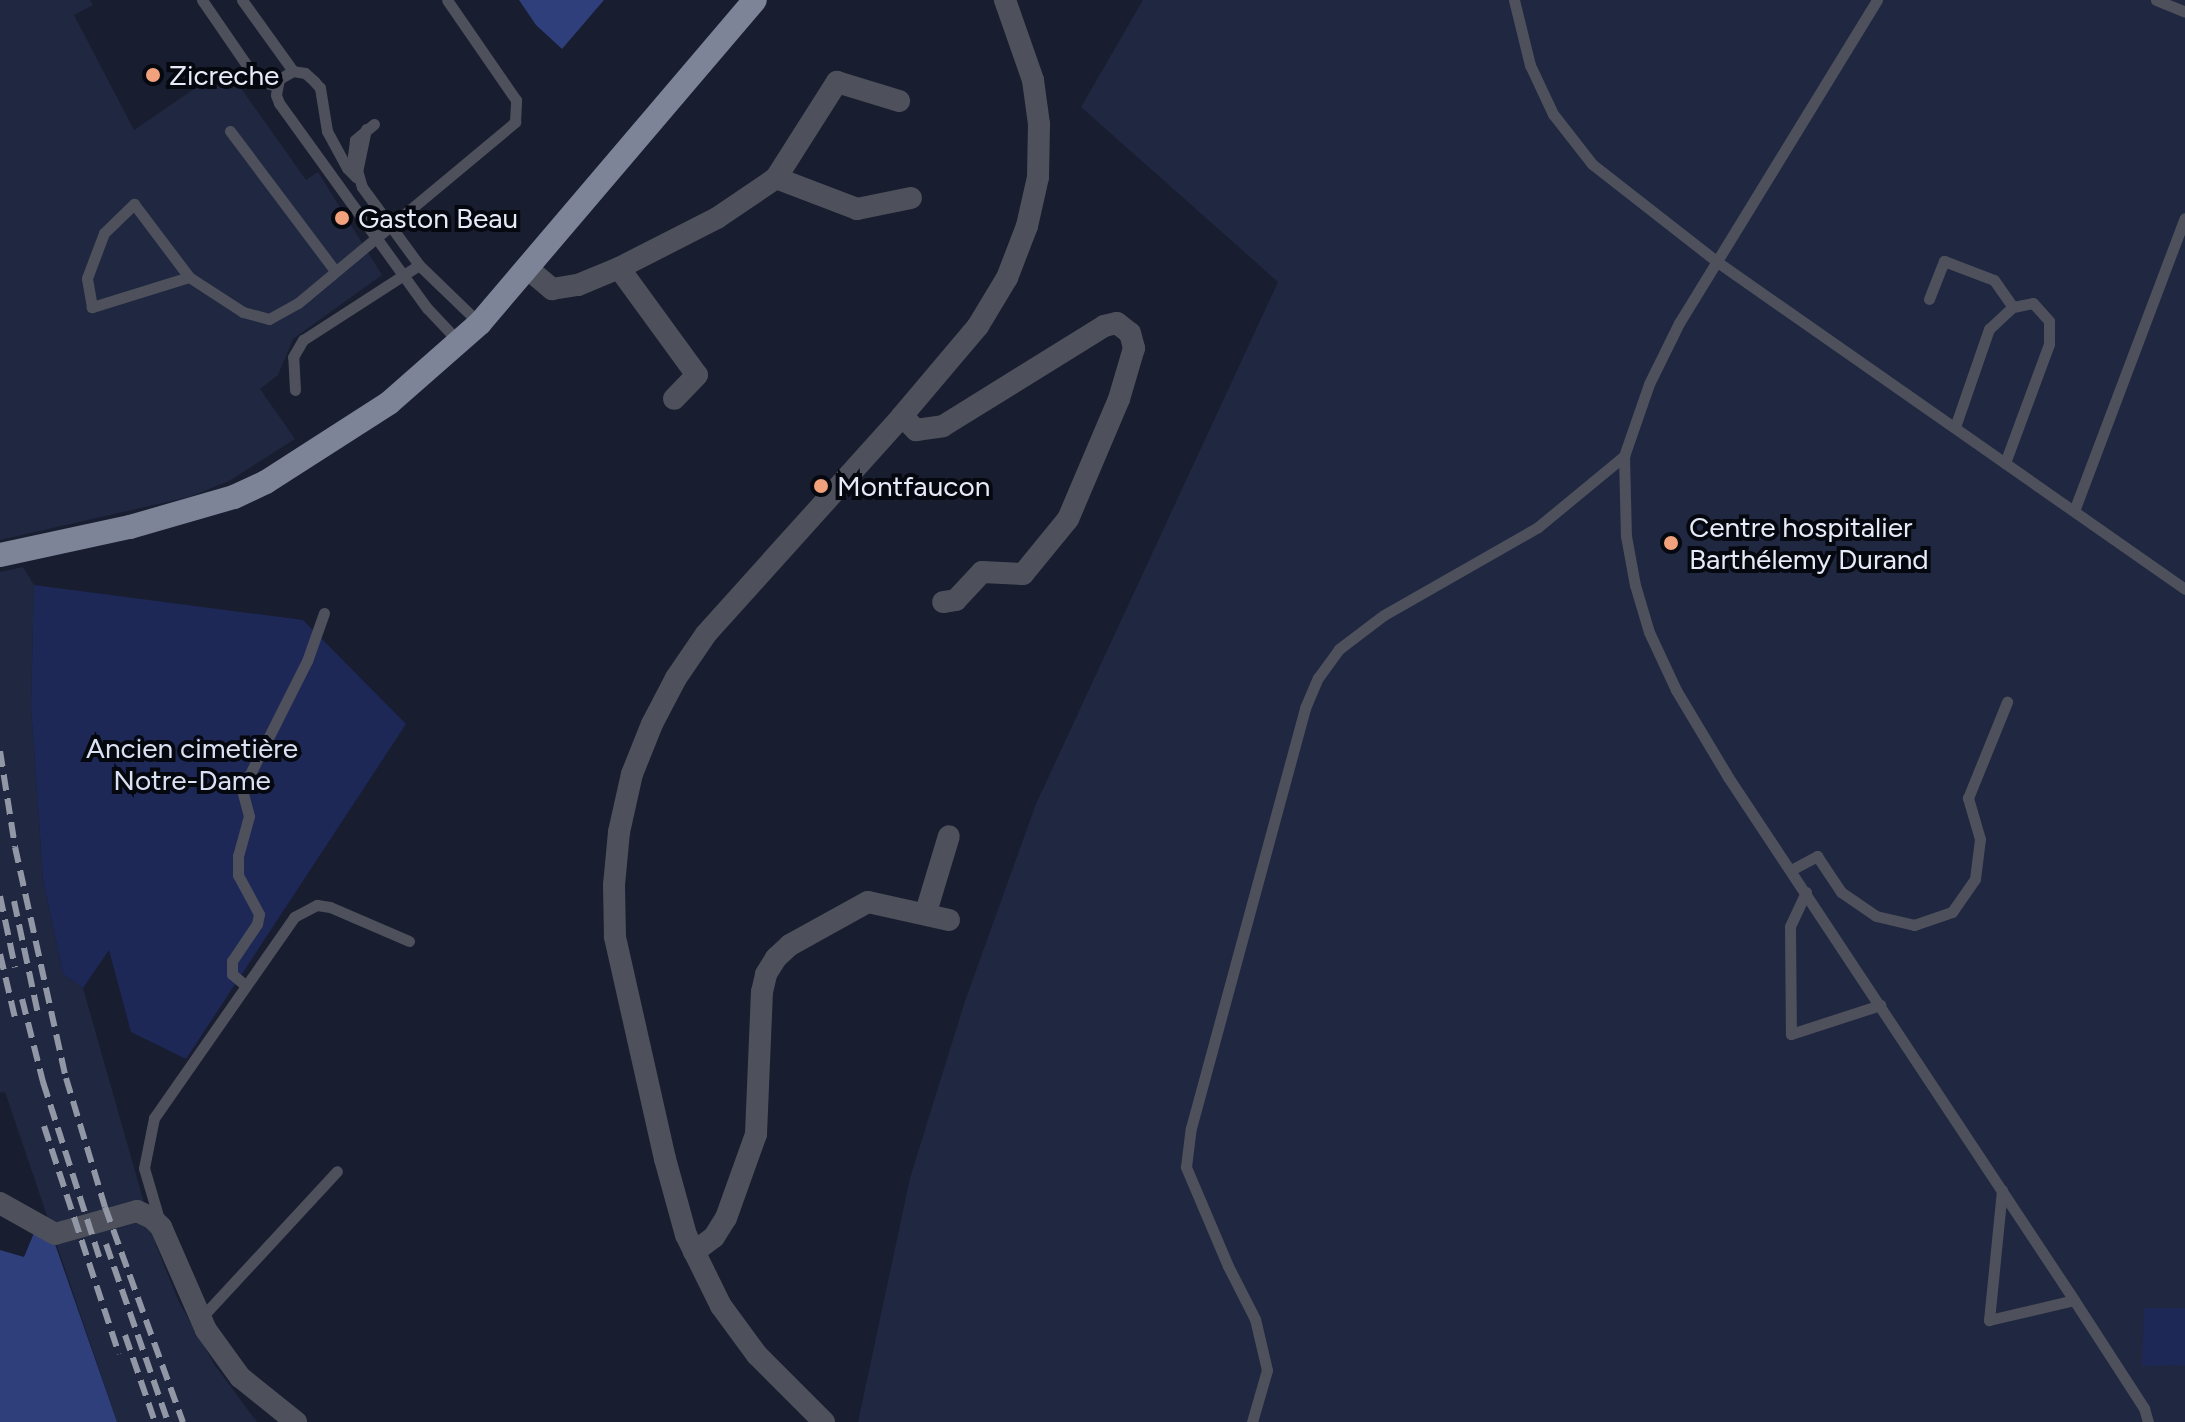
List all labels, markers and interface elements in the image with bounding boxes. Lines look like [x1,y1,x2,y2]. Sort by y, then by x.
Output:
place label: Zicreche [169,58,279,92]
marker: Zicreche [144,66,162,84]
place label: Gaston Beau [358,201,518,235]
marker: Gaston Beau [333,209,351,227]
place label: Montfaucon [837,469,990,503]
marker: Montfaucon [812,477,830,495]
place label: Centre hospitalier Barthélemy Durand [1689,510,1929,576]
marker: Centre hospitalier Barthélemy Durand [1660,532,1682,554]
park label: Ancien cimetière Notre-Dame [86,731,298,797]

